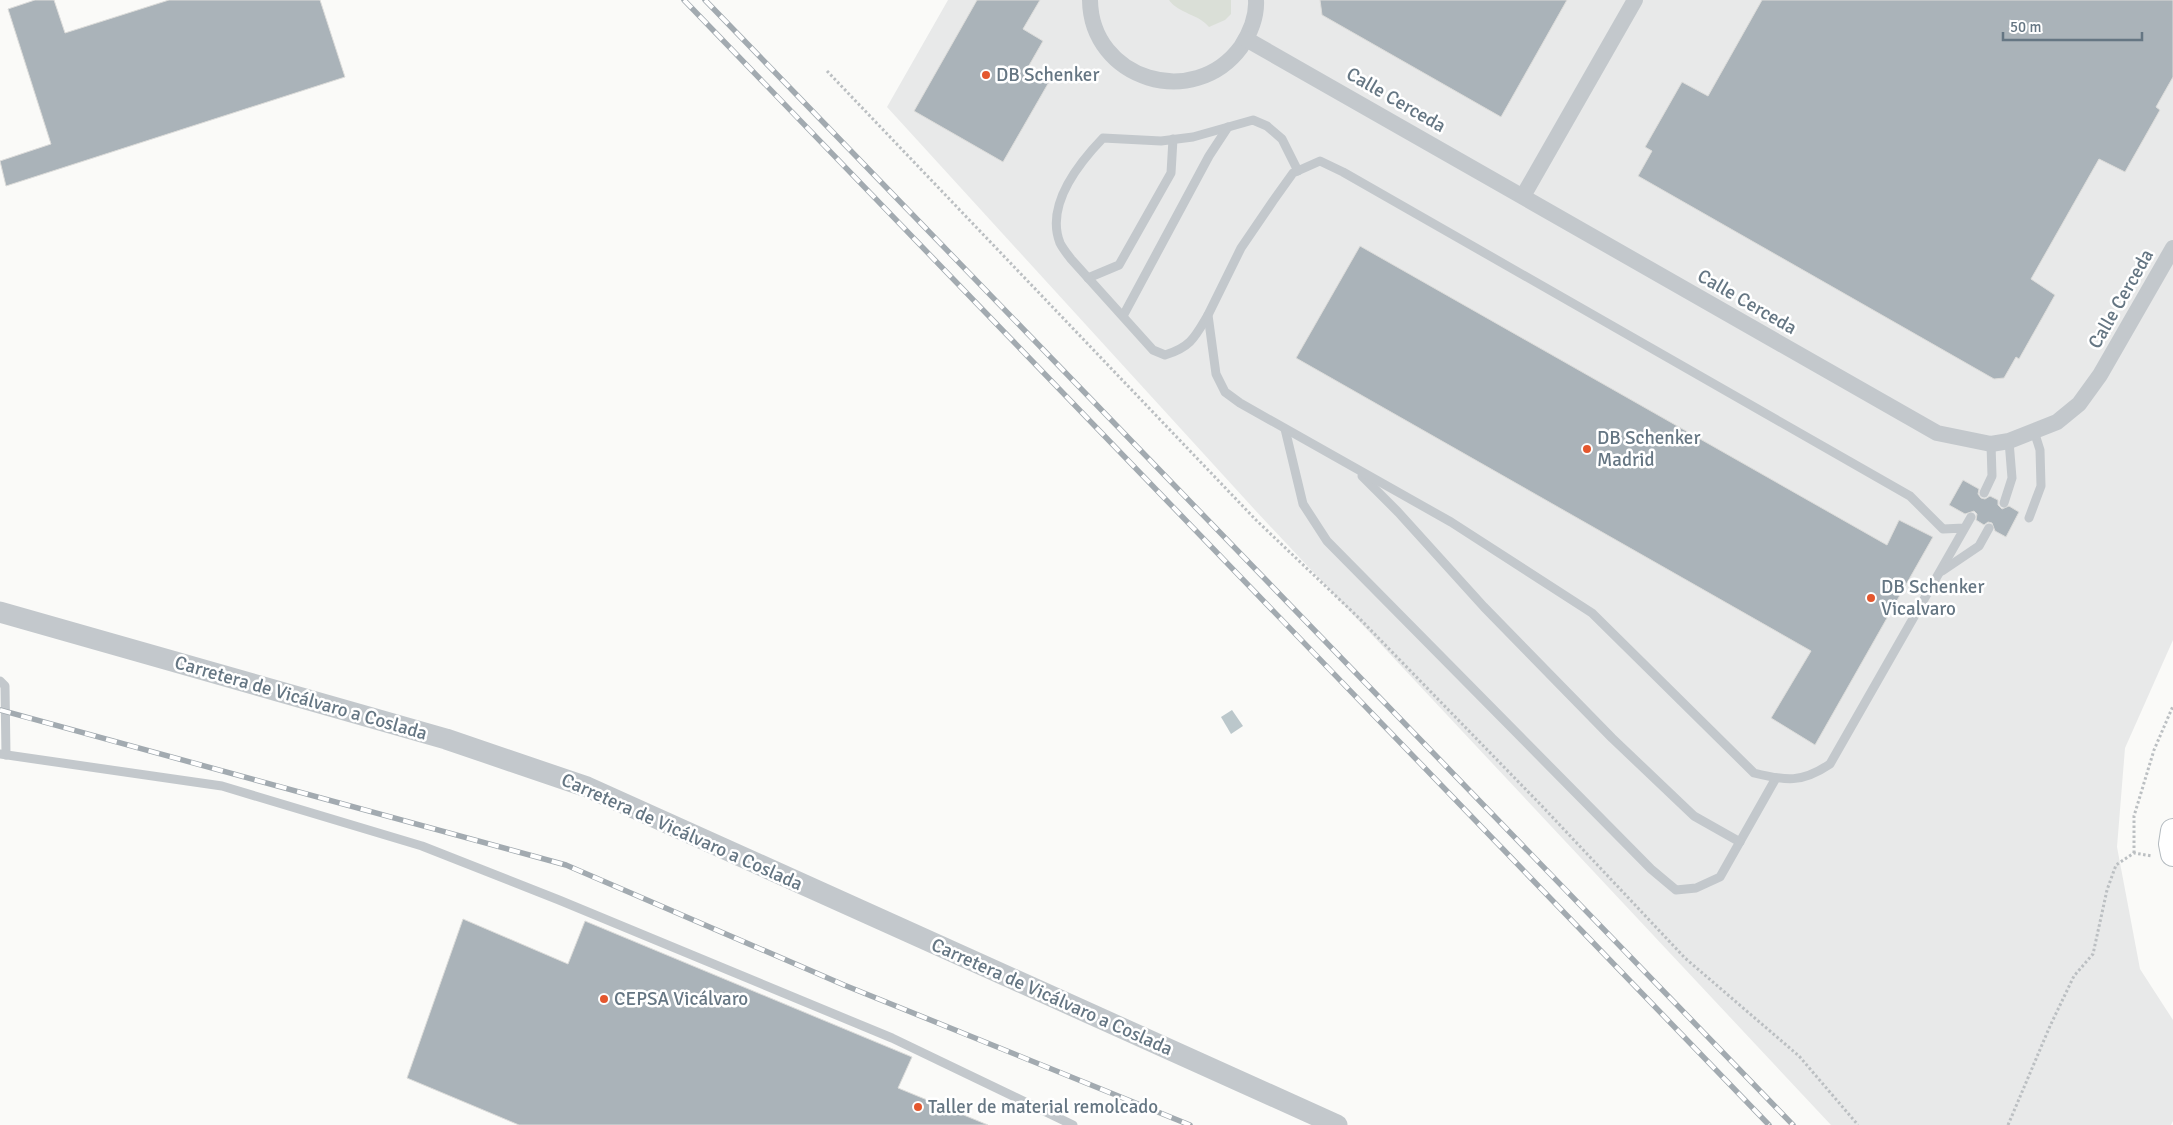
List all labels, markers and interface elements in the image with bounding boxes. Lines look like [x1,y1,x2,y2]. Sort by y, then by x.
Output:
scale bar [2003,10,2142,42]
text: 50 m [2010,18,2041,36]
street label: Calle Cerceda [1342,62,1450,138]
place label: DB Schenker [996,63,1099,87]
marker: DB Schenker [980,69,992,81]
street label: Calle Cerceda [2083,245,2159,353]
street label: Calle Cerceda [1693,264,1801,340]
place label: DB Schenker Madrid [1597,426,1700,472]
marker: DB Schenker Madrid [1581,443,1593,455]
place label: DB Schenker Vicalvaro [1881,575,1984,621]
marker: DB Schenker Vicalvaro [1865,592,1877,604]
street label: Carretera de Vicálvaro a Coslada [172,650,430,746]
street label: Carretera de Vicálvaro a Coslada [558,768,806,896]
street label: Carretera de Vicálvaro a Coslada [928,933,1176,1061]
place label: CEPSA Vicálvaro [614,987,748,1011]
marker: CEPSA Vicálvaro [598,993,610,1005]
place label: Taller de material remolcado [928,1095,1158,1119]
marker: Taller de material remolcado [912,1101,924,1113]

